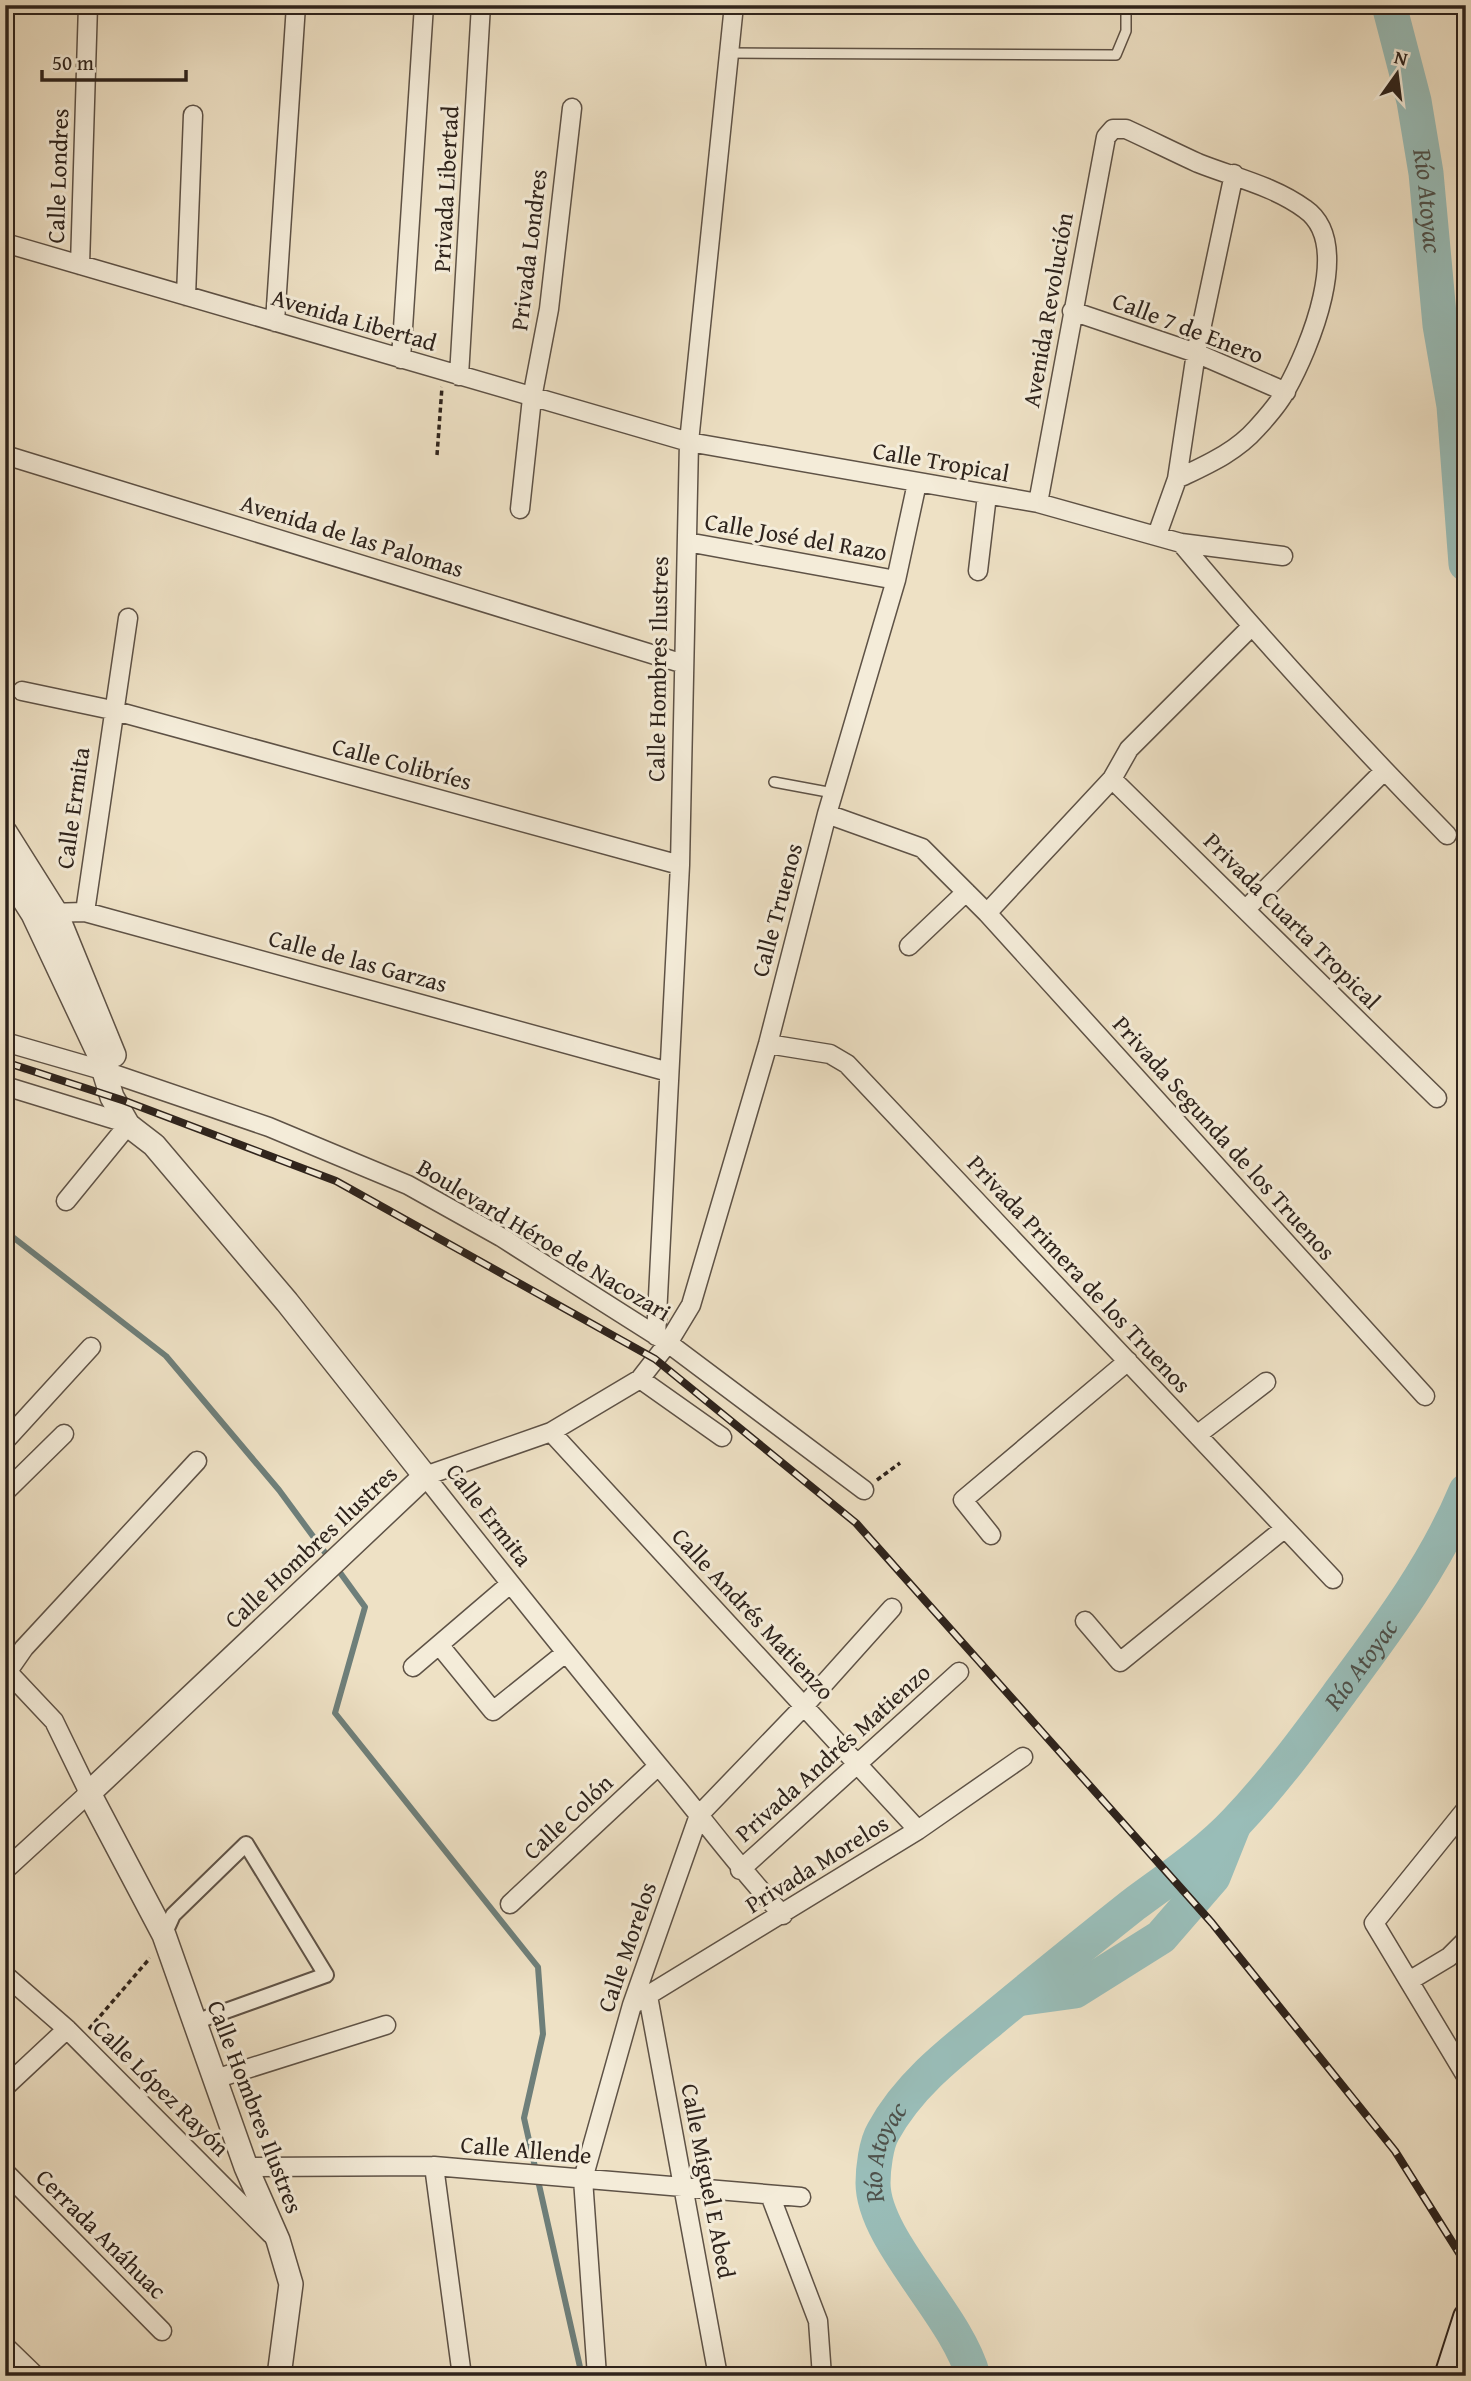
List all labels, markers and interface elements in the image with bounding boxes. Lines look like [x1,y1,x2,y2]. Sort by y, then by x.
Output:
scale bar [42,38,186,82]
north arrow [1362,38,1432,108]
text: N [1392,42,1411,73]
text: 50 m [52,47,94,78]
street label: Privada Libertad [424,105,467,273]
street label: Calle Londres [38,108,77,244]
water label: Río Atoyac [1403,144,1453,255]
street label: Privada Londres [501,167,556,333]
street label: Avenida Revolución [1013,209,1082,410]
street label: Avenida Libertad [267,279,441,360]
street label: Calle 7 de Enero [1108,283,1269,372]
street label: Calle Tropical [870,432,1012,491]
street label: Avenida de las Palomas [236,485,468,586]
street label: Calle José del Razo [702,503,890,570]
street label: Calle Hombres Ilustres [638,556,677,782]
street label: Calle Colibríes [329,728,476,799]
street label: Calle Ermita [47,744,98,871]
street label: Privada Cuarta Tropical [1196,824,1389,1017]
street label: Calle Truenos [742,839,811,981]
street label: Calle de las Garzas [265,920,451,1001]
street label: Privada Segunda de los Truenos [1105,1008,1344,1268]
street label: Privada Primera de los Truenos [959,1147,1199,1401]
street label: Boulevard Héroe de Nacozari [411,1150,678,1330]
street label: Calle Ermita [438,1456,541,1574]
street label: Calle Hombres Ilustres [216,1457,405,1636]
street label: Calle Andrés Matienzo [664,1519,843,1708]
water label: Río Atoyac [1313,1610,1407,1719]
street label: Privada Andrés Matienzo [727,1655,938,1850]
street label: Calle Colón [515,1765,621,1868]
street label: Privada Morelos [738,1806,895,1922]
street label: Calle Morelos [588,1877,665,2017]
street label: Calle Hombres Ilustres [199,1995,312,2218]
street label: Calle López Rayón [85,2011,238,2164]
street label: Calle Miguel E Abed [672,2081,745,2281]
water label: Río Atoyac [853,2092,917,2208]
street label: Calle Allende [459,2126,593,2173]
street label: Cerrada Anáhuac [28,2160,175,2307]

